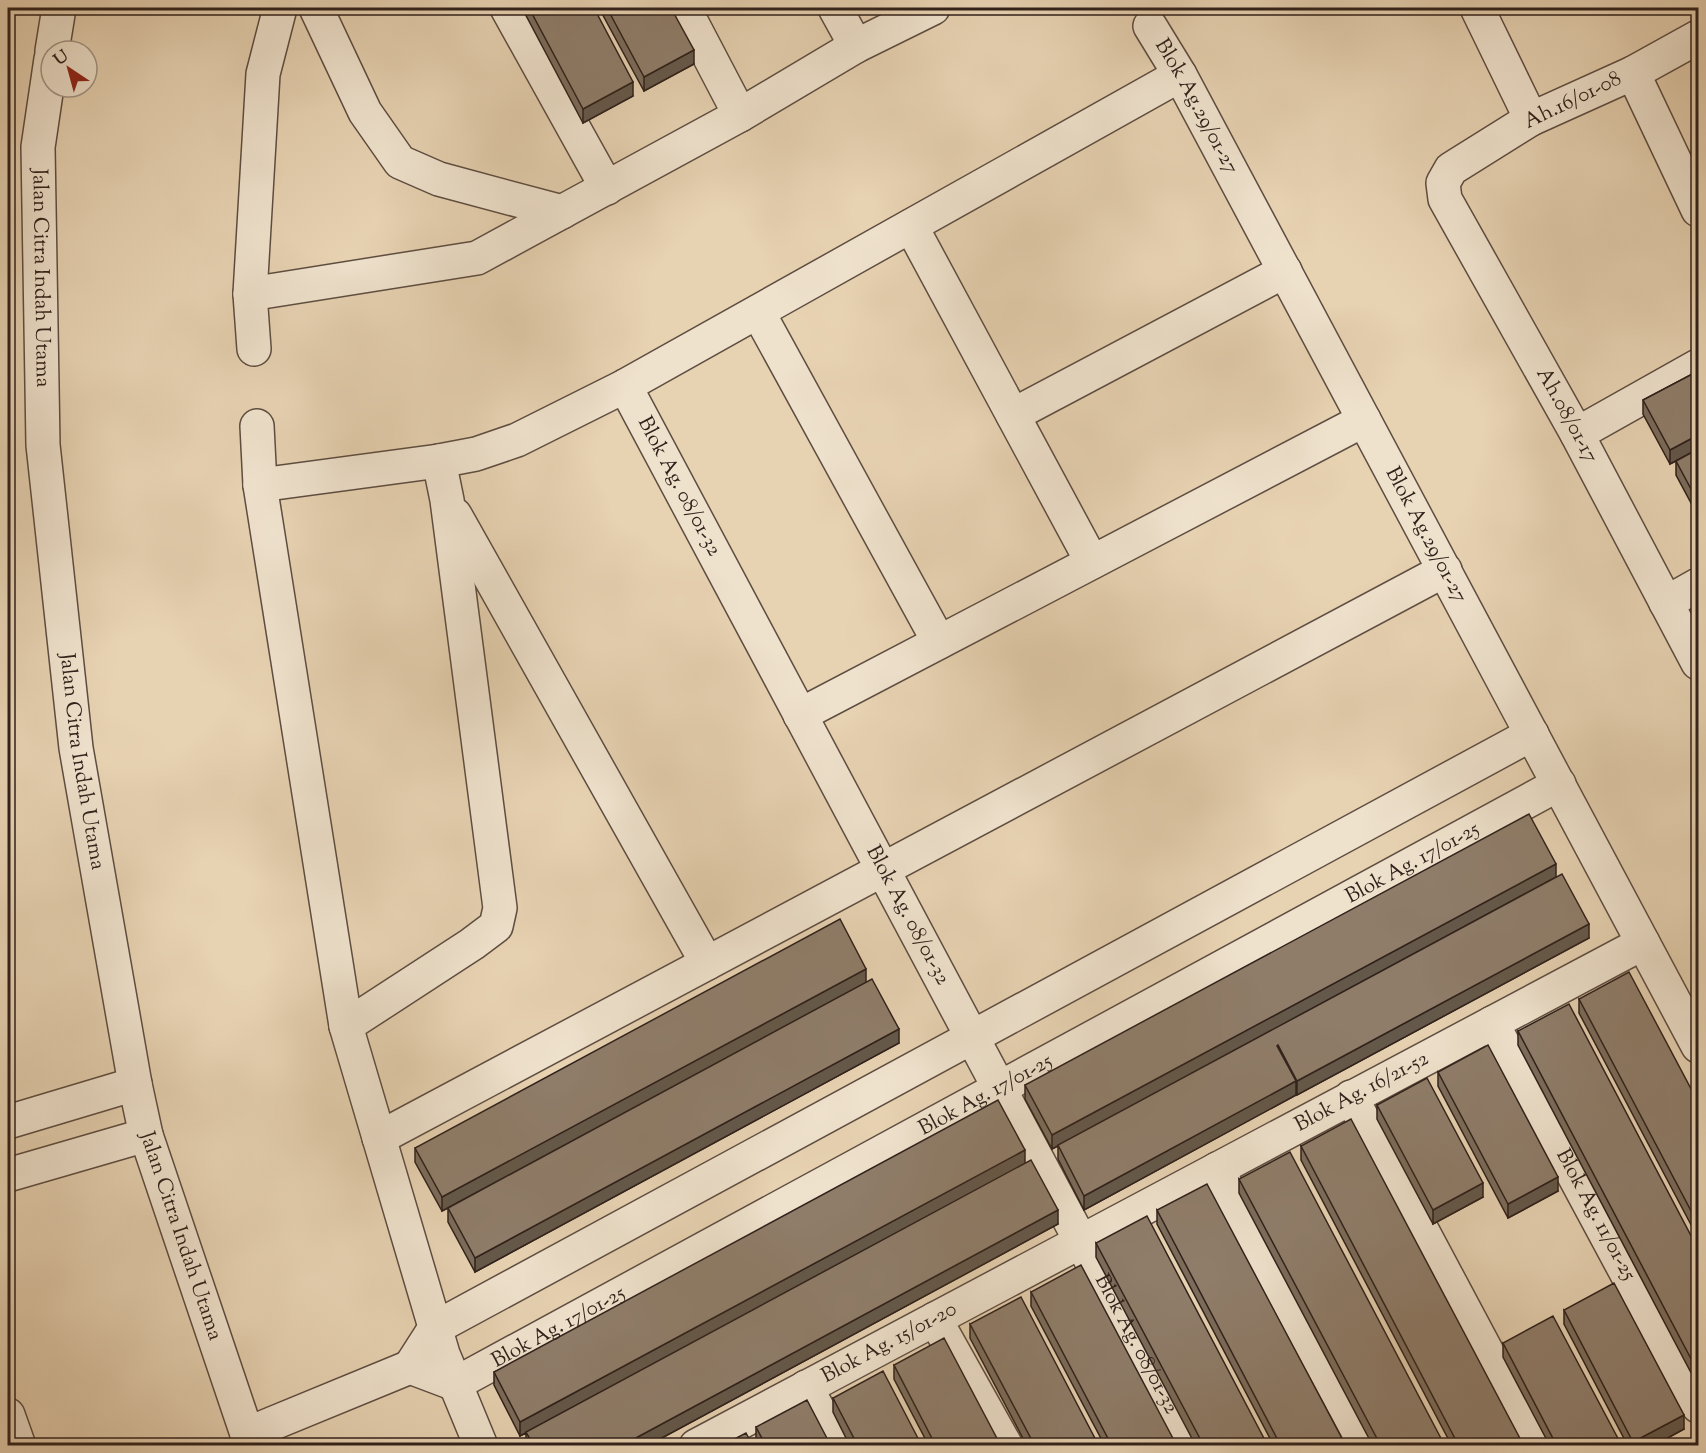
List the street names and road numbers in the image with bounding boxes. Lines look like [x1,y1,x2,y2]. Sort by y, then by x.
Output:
street label: Blok Ag.29/01-27 [1147,33,1246,180]
street label: Ah.16/01-08 [1519,64,1627,138]
street label: Jalan Citra Indah Utama [23,168,57,388]
street label: Ah.08/01-17 [1528,362,1605,469]
street label: Blok Ag. 08/01-32 [629,411,728,562]
street label: Blok Ag.29/01-27 [1377,462,1474,609]
street label: Jalan Citra Indah Utama [51,651,112,873]
street label: Blok Ag. 17/01-25 [1340,815,1485,912]
street label: Blok Ag. 08/01-32 [858,840,957,991]
street label: Blok Ag. 16/21-52 [1290,1044,1434,1140]
street label: Blok Ag. 17/01-25 [913,1047,1058,1144]
street label: Jalan Citra Indah Utama [131,1127,229,1345]
street label: Blok Ag. 11/01-25 [1548,1144,1643,1286]
street label: Blok Ag. 08/01-32 [1086,1269,1185,1420]
street label: Blok Ag. 17/01-25 [486,1279,631,1376]
street label: Blok Ag. 15/01-20 [816,1295,963,1392]

